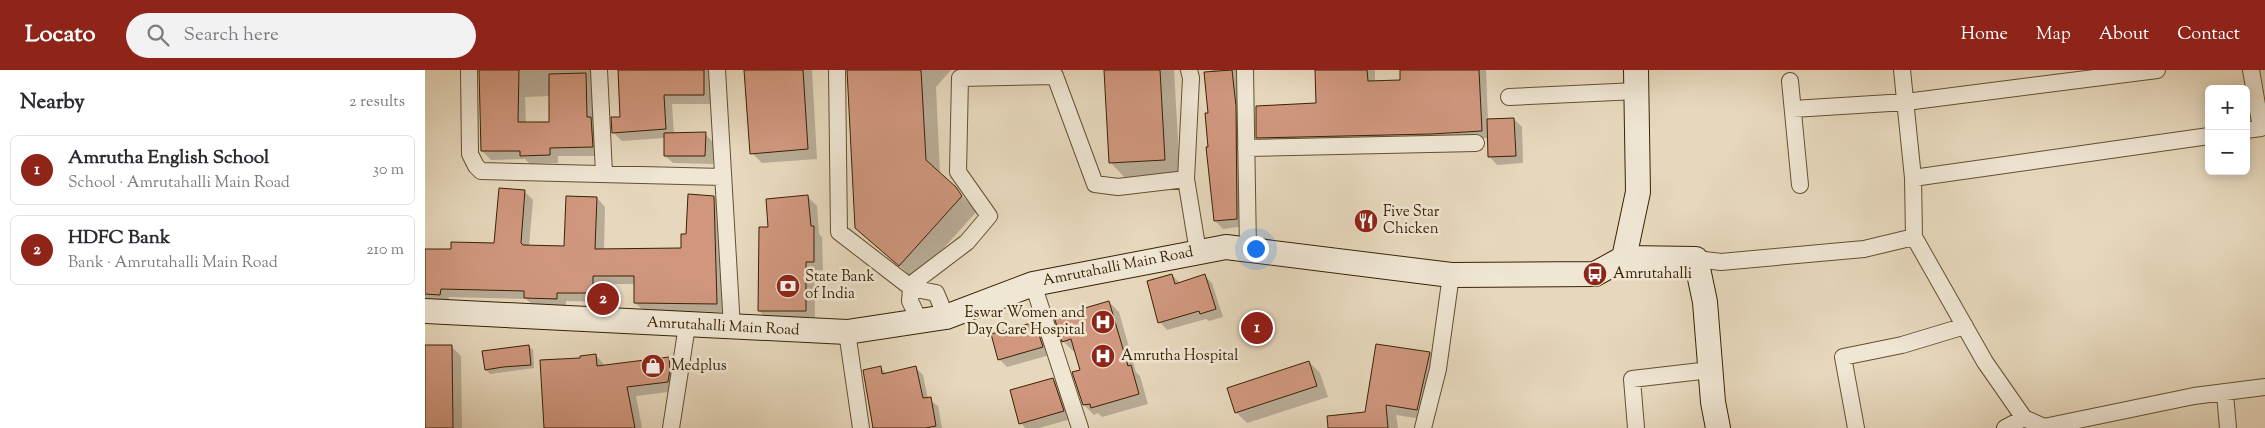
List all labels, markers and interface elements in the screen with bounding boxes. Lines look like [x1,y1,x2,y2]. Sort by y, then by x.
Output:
search box [126,13,476,58]
text: Locato [25,18,96,52]
icon: search [144,21,172,49]
text: Search here [184,22,279,49]
text: Home [1961,22,2008,48]
text: Map [2036,22,2071,48]
text: About [2099,22,2149,48]
text: Contact [2177,22,2240,48]
map controls [2205,85,2250,175]
button: + [2205,85,2250,130]
text: Nearby [20,88,85,118]
text: 2 results [349,91,405,114]
button: − [2205,130,2250,175]
text: Amrutha English School [68,145,269,172]
text: 1 [34,159,40,182]
text: 30 m [373,159,404,182]
text: School · Amrutahalli Main Road [68,172,290,195]
place label: Five Star Chicken [1383,202,1440,240]
restaurant icon: Five Star Chicken [1353,208,1379,234]
text: HDFC Bank [68,225,170,252]
your location [1243,236,1269,262]
text: 2 [33,239,41,262]
text: 210 m [366,239,404,262]
street label: Amrutahalli Main Road [1041,242,1196,292]
text: Bank · Amrutahalli Main Road [68,252,278,275]
bus stop icon: Amrutahalli [1582,261,1608,287]
place label: Amrutahalli [1613,264,1692,285]
place label: State Bank of India [805,267,875,305]
bank icon: State Bank of India [775,273,801,299]
pin: 2 [587,280,619,318]
place label: Eswar Women and Day Care Hospital [964,303,1086,341]
hospital icon: Eswar Women and Day Care Hospital [1090,309,1116,335]
pin: 1 [1241,309,1273,347]
street label: Amrutahalli Main Road [646,313,800,342]
hospital icon: Amrutha Hospital [1090,343,1116,369]
place label: Amrutha Hospital [1121,346,1238,367]
shop icon: Medplus [640,353,666,379]
place label: Medplus [671,356,727,377]

